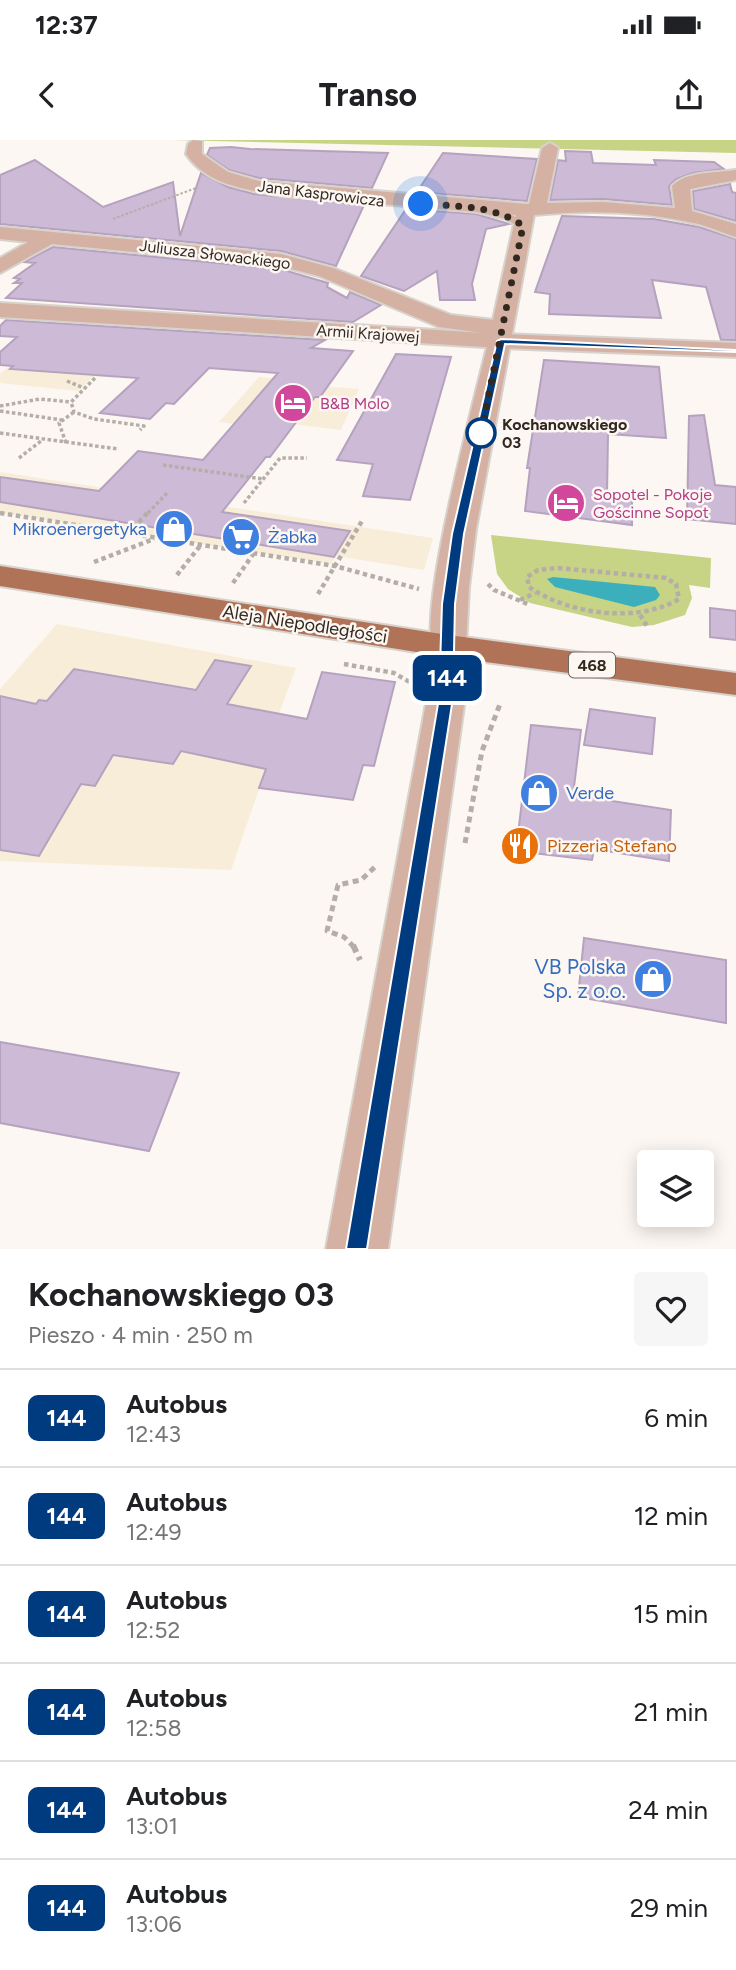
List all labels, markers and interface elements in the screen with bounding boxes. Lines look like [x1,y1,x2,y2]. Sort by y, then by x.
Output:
text: 12:37 [35,9,98,41]
icon: back [28,76,66,114]
text: Transo [319,76,417,114]
icon: share [670,76,708,114]
street label: Jana Kasprowicza [256,176,385,211]
your location [403,186,438,221]
street label: Juliusza Słowackiego [138,236,292,273]
street label: Armii Krajowej [316,320,420,347]
hotel icon: B&B Molo [272,382,314,424]
place label: B&B Molo [320,394,389,413]
place label: Kochanowskiego 03 [502,415,627,452]
marker: Kochanowskiego 03 [466,418,496,448]
hotel icon: Sopotel - Pokoje Gościnne Sopot [545,482,587,524]
place label: Sopotel - Pokoje Gościnne Sopot [593,485,712,522]
shop icon: Mikroenergetyka [153,508,195,550]
supermarket icon: Żabka [220,516,262,558]
place label: Mikroenergetyka [12,518,147,540]
place label: Żabka [268,526,317,548]
street label: Aleja Niepodległości [221,600,389,648]
road number: 468 [569,652,615,678]
line badge: 144 [407,655,487,701]
text: 144 [427,663,467,692]
shop icon: Verde [518,772,560,814]
place label: Verde [566,782,614,804]
restaurant icon: Pizzeria Stefano [499,825,541,867]
place label: Pizzeria Stefano [547,835,677,857]
place label: VB Polska Sp. z o.o. [534,954,626,1003]
shop icon: VB Polska Sp. z o.o. [632,958,674,1000]
map controls [637,1150,714,1227]
button: layers [637,1150,714,1227]
button: heart [634,1272,708,1346]
text: Kochanowskiego 03 [28,1275,334,1314]
text: Pieszo · 4 min · 250 m [28,1321,253,1349]
text: Autobus [126,1388,227,1420]
text: 6 min [644,1402,708,1434]
text: 144 [46,1403,87,1432]
text: 12:43 [126,1420,181,1448]
text: Autobus [126,1486,227,1518]
text: 12 min [634,1500,708,1532]
text: 144 [46,1501,87,1530]
text: 12:49 [126,1518,181,1546]
text: Autobus [126,1584,227,1616]
text: 15 min [633,1598,708,1630]
text: 144 [46,1599,87,1628]
text: 12:52 [126,1616,180,1644]
text: Autobus [126,1682,227,1714]
text: 21 min [634,1696,708,1728]
text: 144 [46,1697,87,1726]
text: 12:58 [126,1714,182,1742]
text: Autobus [126,1780,227,1812]
text: 24 min [628,1794,708,1826]
text: 144 [46,1795,87,1824]
text: 13:01 [126,1812,178,1840]
text: Autobus [126,1878,227,1910]
text: 29 min [630,1892,708,1924]
text: 144 [46,1893,87,1922]
text: 13:06 [126,1910,182,1938]

